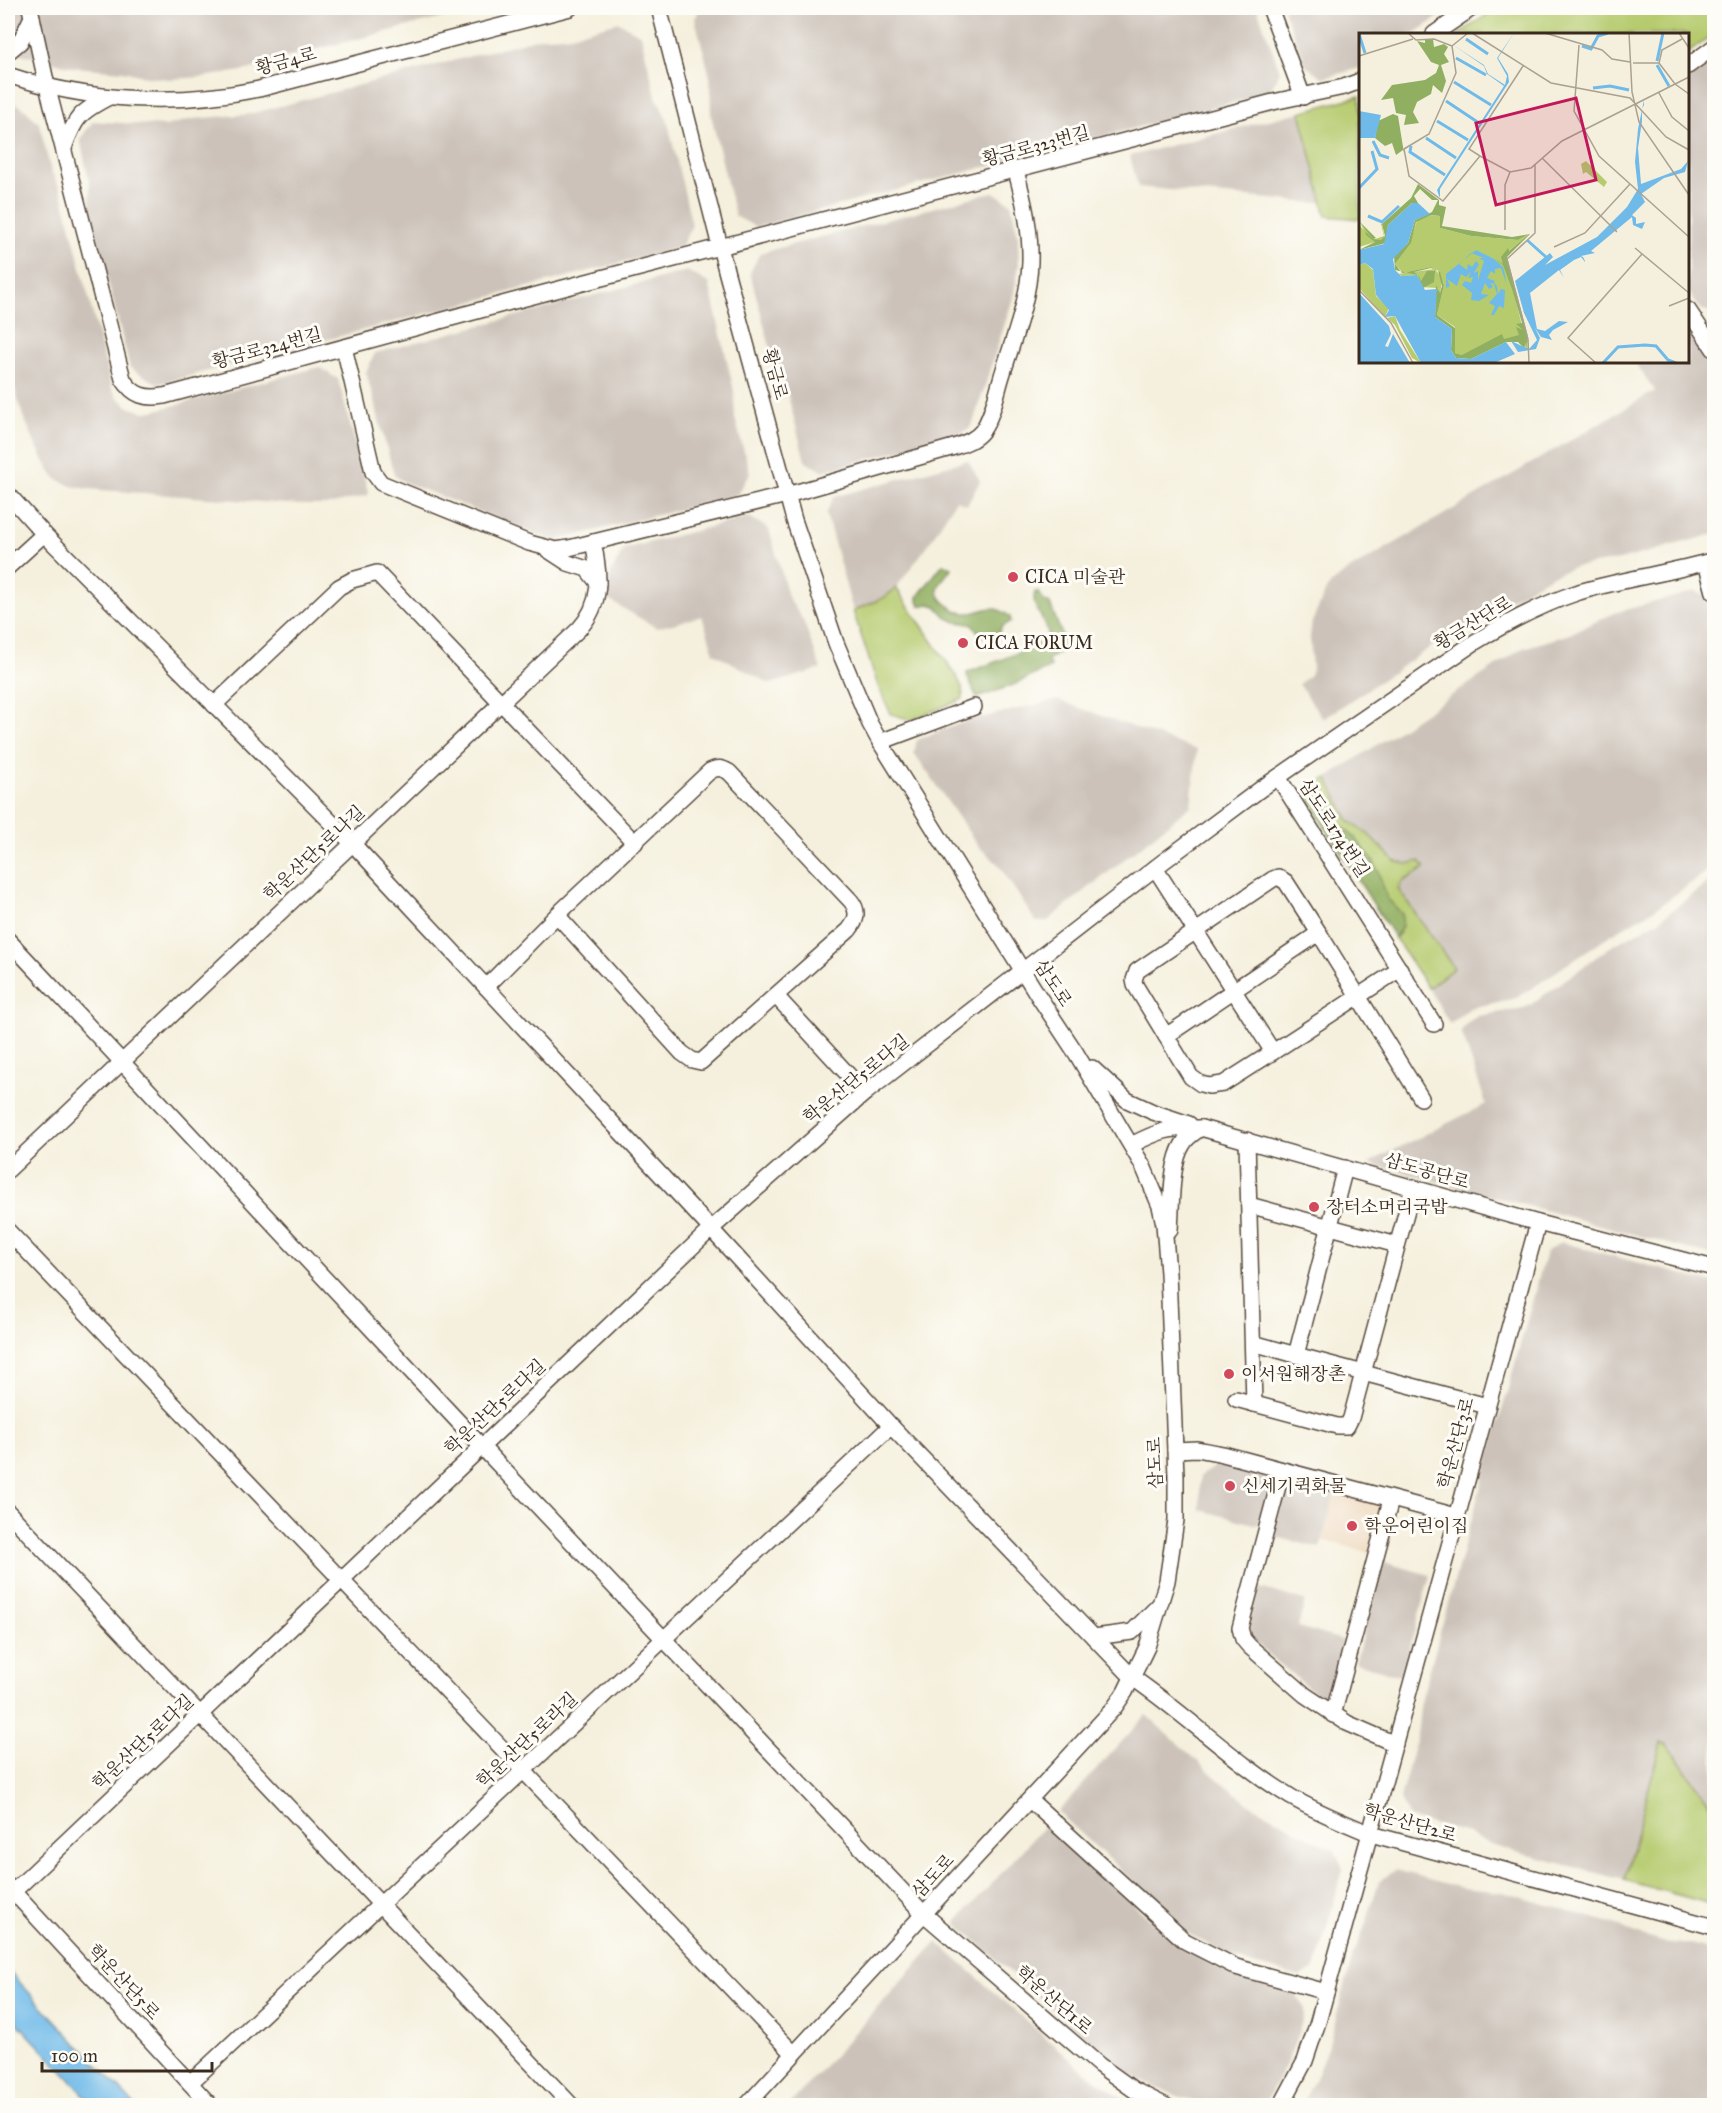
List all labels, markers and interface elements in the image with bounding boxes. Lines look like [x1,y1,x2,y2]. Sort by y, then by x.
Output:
inset map [1359,33,1689,363]
street label: 황금4로 [253,42,319,80]
street label: 황금로323번길 [980,121,1092,171]
street label: 황금로324번길 [210,323,324,373]
street label: 황금로 [758,346,792,402]
place label: CICA 미술관 [1025,566,1126,588]
marker: CICA 미술관 [1006,570,1020,584]
street label: 황금산단로 [1430,591,1516,655]
place label: CICA FORUM [975,632,1093,654]
marker: CICA FORUM [956,636,970,650]
street label: 삼도로174번길 [1294,775,1374,881]
street label: 학운산단5로나길 [259,801,369,905]
street label: 삼도로 [1030,955,1076,1011]
street label: 학운산단5로다길 [799,1030,913,1128]
street label: 삼도공단로 [1382,1148,1472,1194]
place label: 장터소머리국밥 [1326,1196,1448,1218]
marker: 장터소머리국밥 [1307,1200,1321,1214]
street label: 학운산단5로다길 [440,1355,550,1459]
place label: 이서원해장촌 [1241,1363,1346,1385]
marker: 이서원해장촌 [1222,1367,1236,1381]
street label: 학운산단3로 [1433,1395,1479,1491]
street label: 삼도로 [1143,1437,1167,1489]
place label: 신세기퀵화물 [1242,1475,1347,1497]
marker: 신세기퀵화물 [1223,1479,1237,1493]
place label: 학운어린이집 [1364,1515,1468,1537]
marker: 학운어린이집 [1345,1519,1359,1533]
street label: 학운산단5로라길 [472,1688,582,1792]
street label: 학운산단5로다길 [88,1690,198,1794]
street label: 학운산단2로 [1361,1799,1459,1847]
street label: 삼도로 [907,1849,959,1903]
street label: 학운산단5로 [83,1940,165,2024]
street label: 학운산단1로 [1011,1961,1097,2039]
scale bar [42,2035,212,2073]
text: 100 m [51,2045,98,2067]

